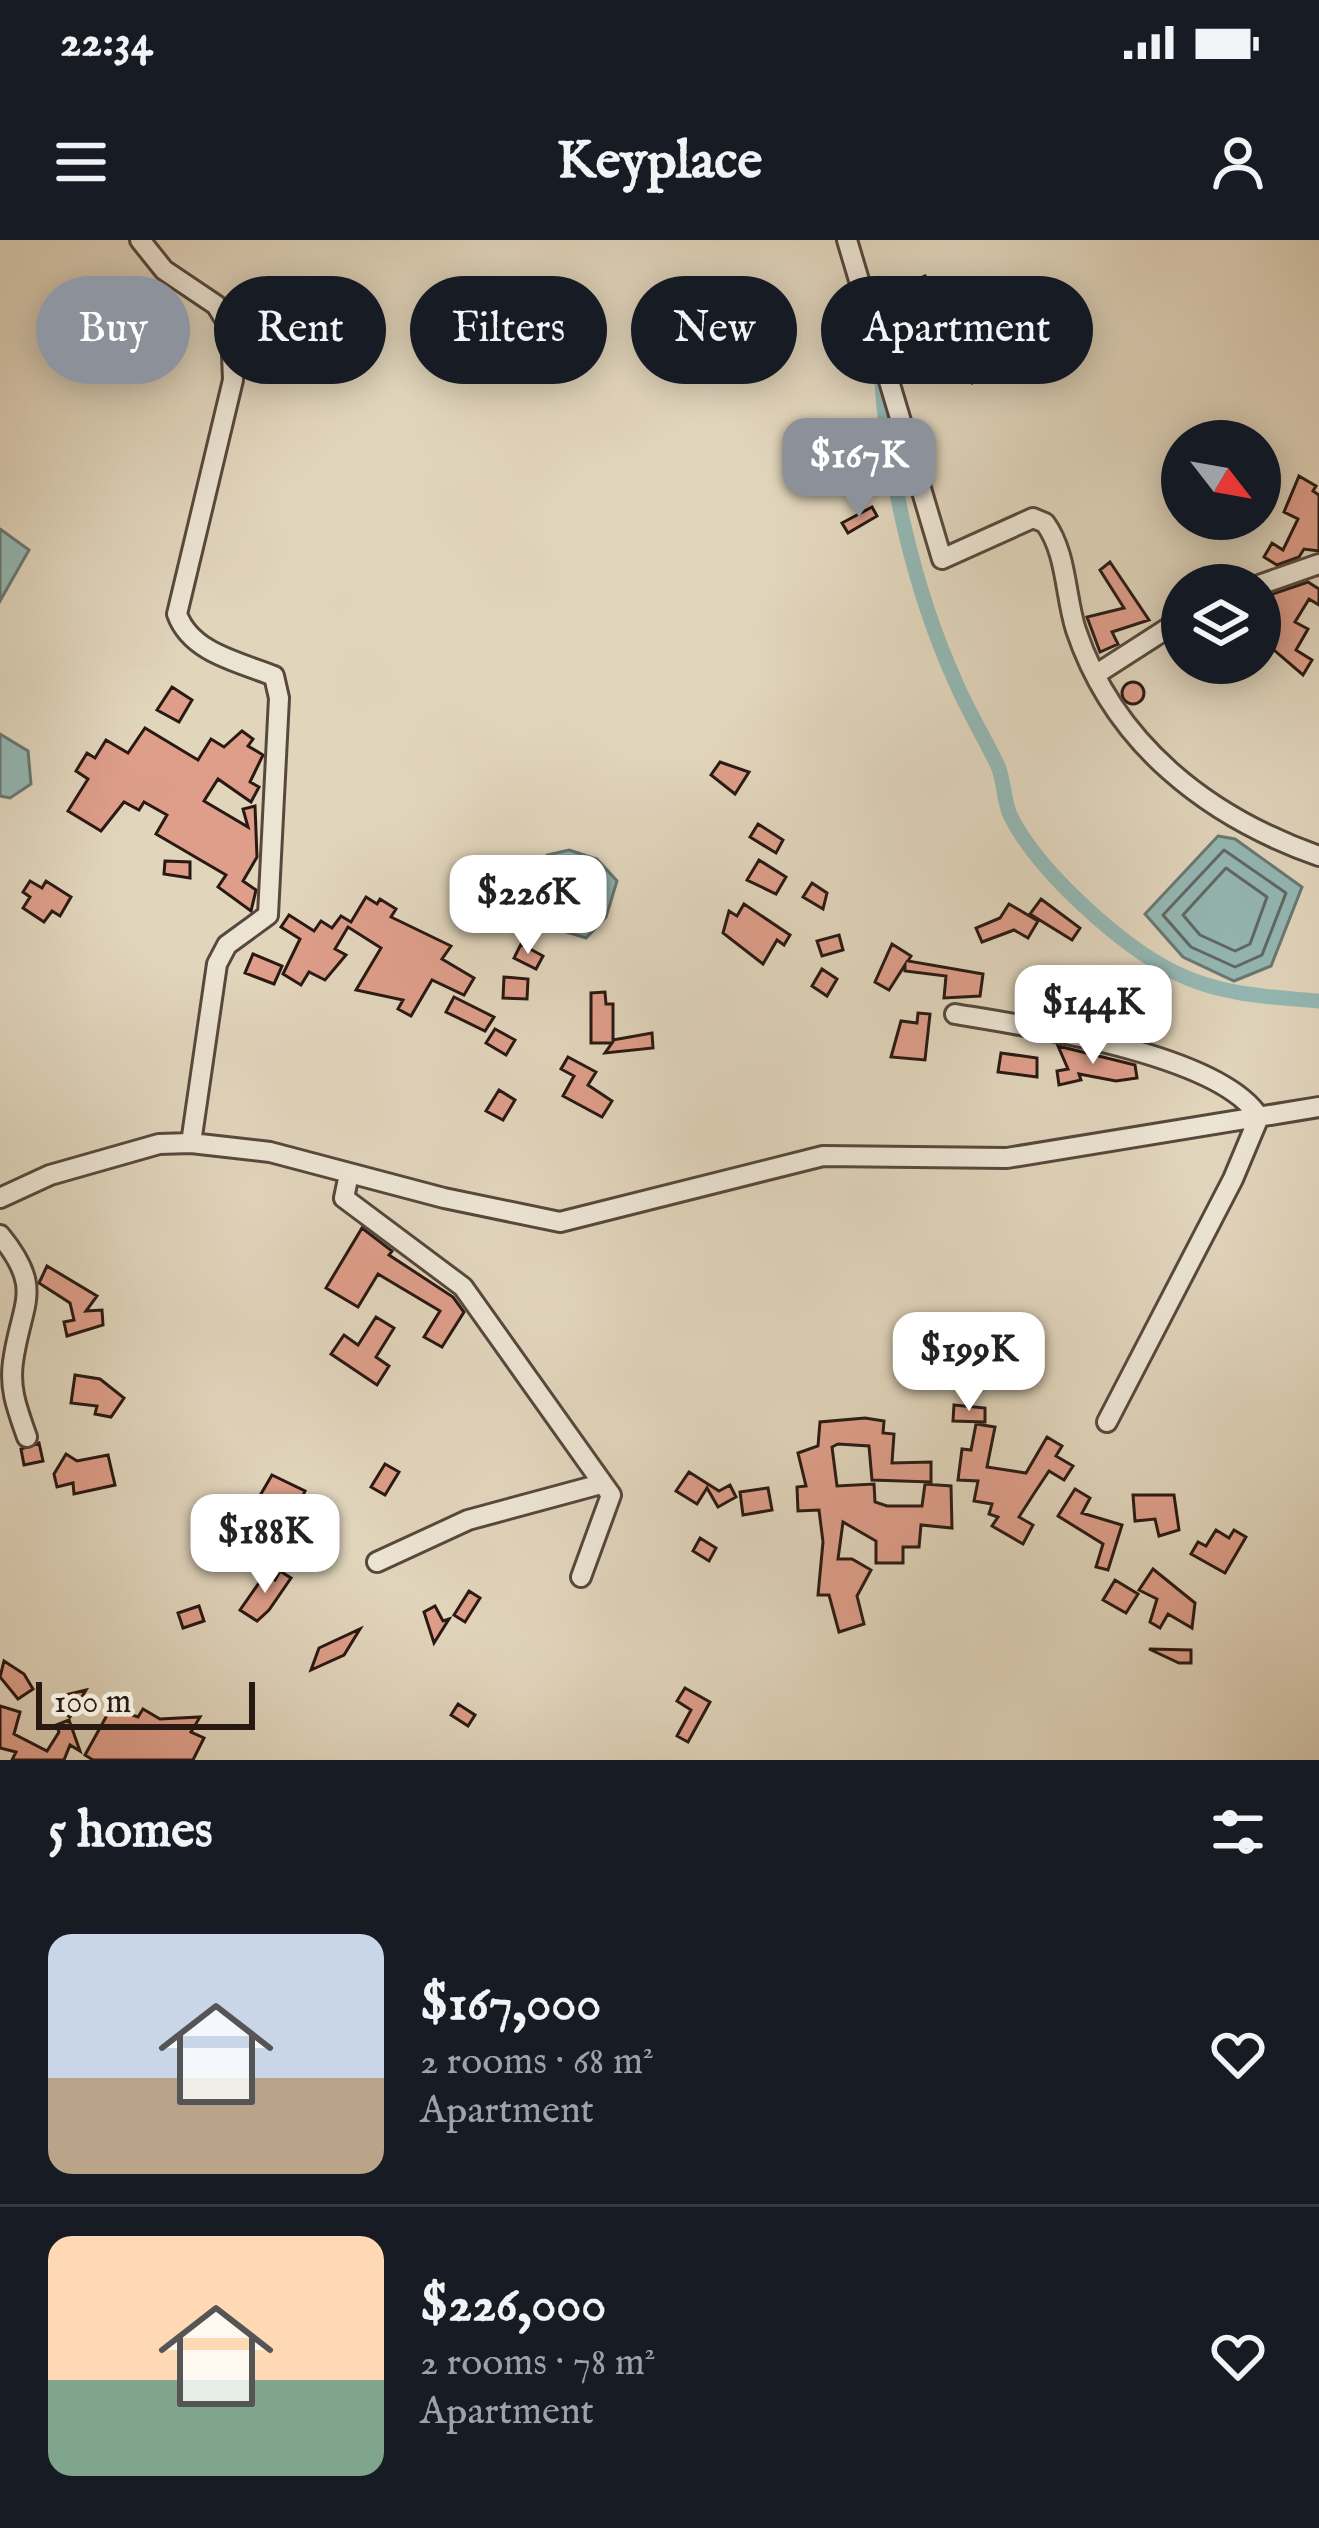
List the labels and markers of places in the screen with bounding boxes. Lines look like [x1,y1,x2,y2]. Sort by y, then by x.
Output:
pin: $167K [775,418,943,520]
pin: $226K [444,855,612,957]
pin: $144K [1009,965,1177,1067]
pin: $199K [885,1312,1053,1414]
pin: $188K [181,1494,349,1596]

